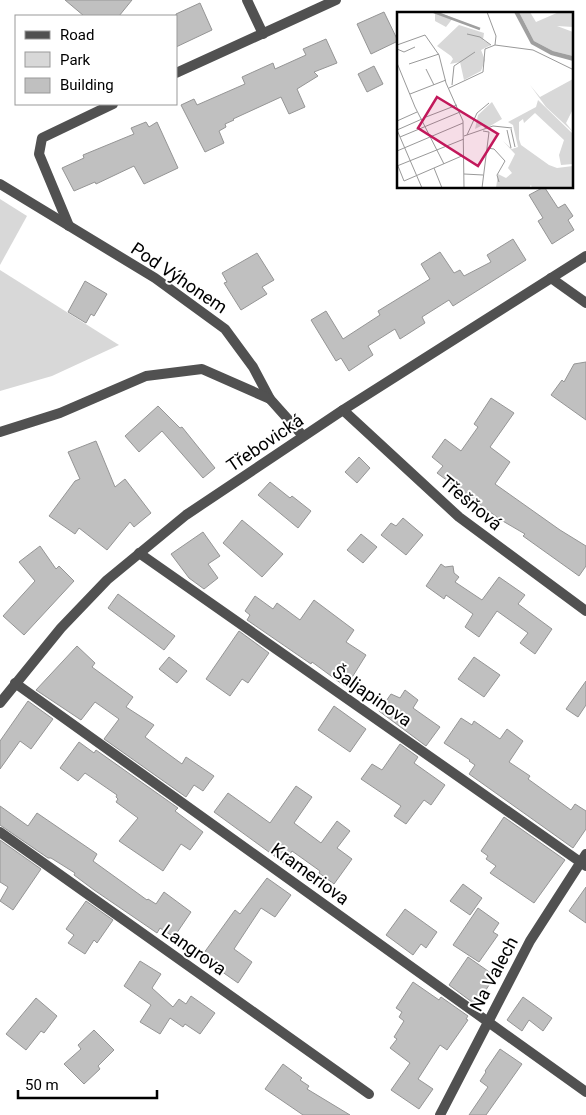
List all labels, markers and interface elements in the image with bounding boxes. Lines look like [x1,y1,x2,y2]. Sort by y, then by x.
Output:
inset map [397,12,574,189]
legend [15,15,178,105]
text: Road [60,26,94,44]
text: Park [60,51,91,69]
text: Building [60,76,114,94]
street label: Pod Výhonem [127,238,231,317]
street label: Třebovická [222,409,307,476]
street label: Třešňová [436,471,506,534]
street label: Šaljapinova [329,661,416,731]
street label: Krameriova [267,838,353,909]
street label: Langrova [158,920,231,979]
street label: Na Valech [465,933,522,1015]
scale bar [18,1068,156,1100]
text: 50 m [25,1076,59,1094]

